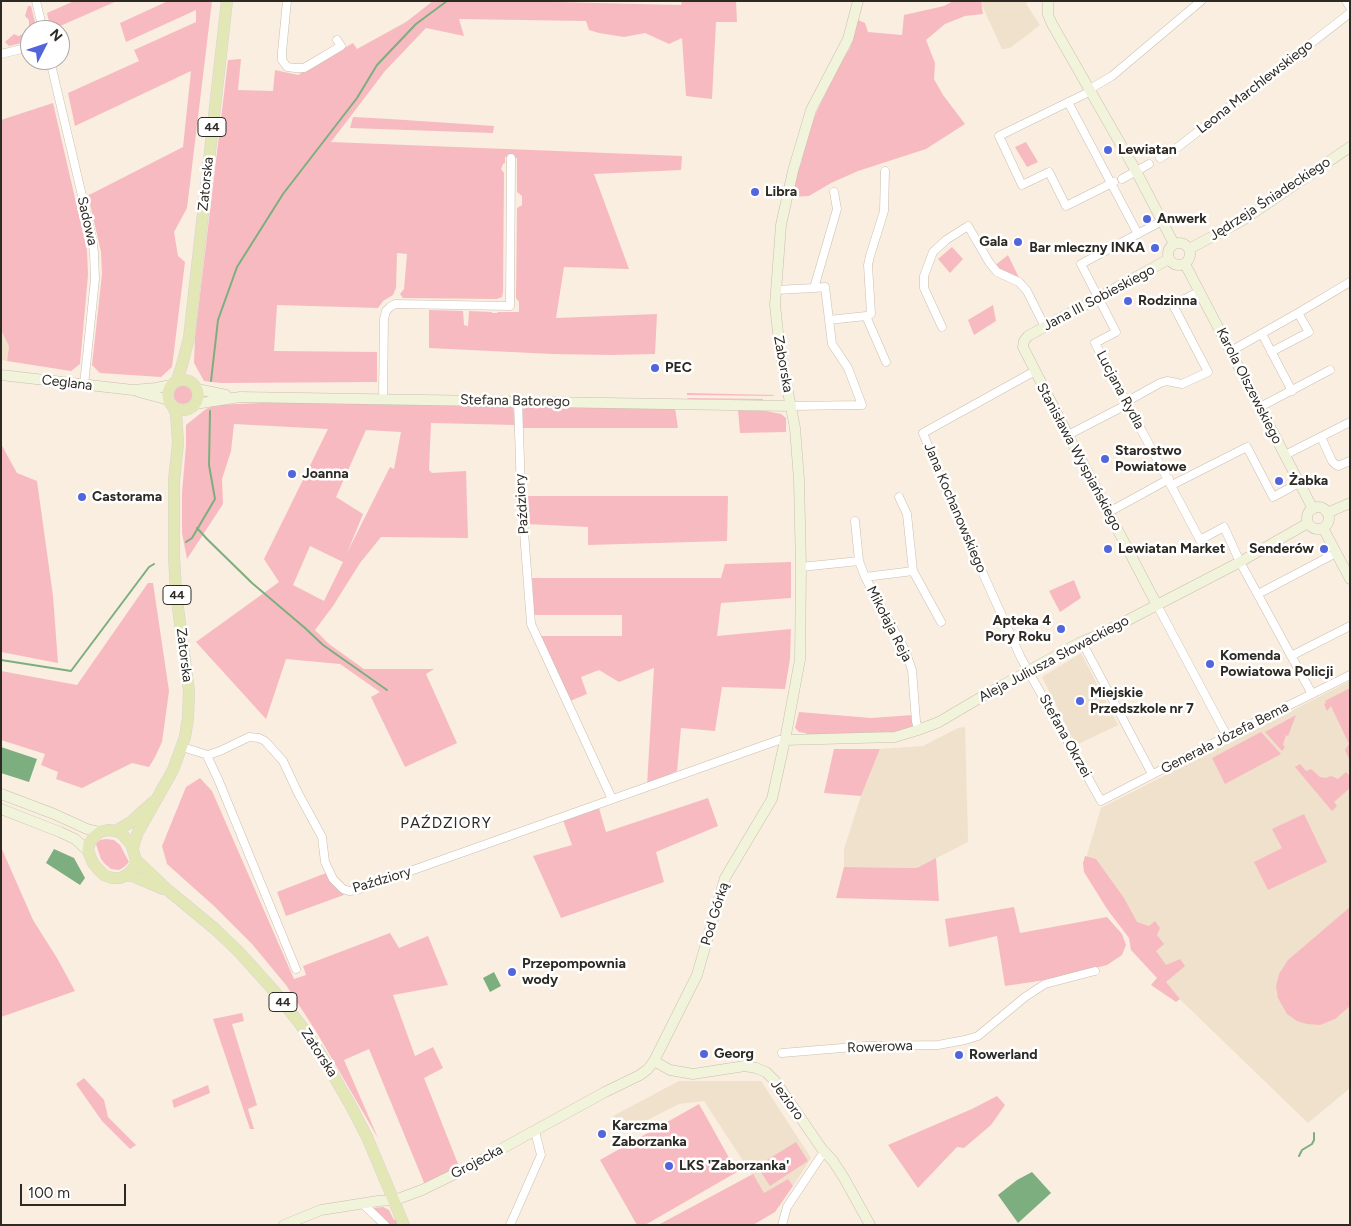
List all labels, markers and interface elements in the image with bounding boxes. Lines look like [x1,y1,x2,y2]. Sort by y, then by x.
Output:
north arrow [20,20,70,70]
text: N [46,26,66,45]
street label: Leona Marchlewskiego [1194,36,1316,138]
road number: 44 [198,118,226,136]
place label: Lewiatan [1118,142,1177,158]
marker: Lewiatan [1102,144,1114,156]
street label: Jędrzeja Śniadeckiego [1206,154,1334,244]
street label: Zatorska [195,156,217,212]
place label: Libra [765,184,797,200]
marker: Libra [749,186,761,198]
street label: Sadowa [73,195,101,247]
place label: Anwerk [1157,211,1207,227]
marker: Anwerk [1141,213,1153,225]
place label: Gala [979,234,1008,250]
marker: Gala [1012,236,1024,248]
place label: Bar mleczny INKA [1029,240,1145,256]
marker: Bar mleczny INKA [1149,242,1161,254]
street label: Jana III Sobieskiego [1040,261,1158,335]
place label: Rodzinna [1138,293,1197,309]
marker: Rodzinna [1122,295,1134,307]
street label: Karola Olszewskiego [1212,325,1286,447]
street label: Zaborska [770,334,796,394]
street label: Lucjana Rydla [1092,348,1148,432]
place label: PEC [665,360,692,376]
marker: PEC [649,362,661,374]
street label: Ceglana [41,372,93,394]
street label: Stanisława Wyspiańskiego [1033,380,1125,534]
street label: Stefana Batorego [460,392,570,410]
street label: Jana Kochanowskiego [920,441,990,575]
place label: Starostwo Powiatowe [1115,443,1186,476]
marker: Starostwo Powiatowe [1099,453,1111,465]
place label: Joanna [302,466,349,482]
marker: Joanna [286,468,298,480]
street label: Paździory [512,473,532,535]
place label: Żabka [1289,473,1328,489]
marker: Żabka [1273,475,1285,487]
place label: Castorama [92,489,162,505]
marker: Castorama [76,491,88,503]
place label: Lewiatan Market [1118,541,1225,557]
place label: Senderów [1249,541,1314,557]
marker: Lewiatan Market [1102,543,1114,555]
marker: Senderów [1318,543,1330,555]
street label: Mikołaja Reja [863,583,915,665]
road number: 44 [163,586,191,604]
street label: Aleja Juliusza Słowackiego [976,612,1132,706]
place label: Apteka 4 Pory Roku [985,613,1051,646]
marker: Apteka 4 Pory Roku [1055,623,1067,635]
street label: Zatorska [172,627,196,683]
place label: Komenda Powiatowa Policji [1220,648,1333,680]
marker: Komenda Powiatowa Policji [1204,658,1216,670]
place label: Miejskie Przedszkole nr 7 [1090,685,1194,718]
street label: Stefana Okrzei [1035,692,1095,780]
marker: Miejskie Przedszkole nr 7 [1074,695,1086,707]
street label: Generała Józefa Bema [1158,699,1292,777]
district label: PAŹDZIORY [399,815,493,833]
street label: Paździory [351,863,413,897]
street label: Pod Górką [697,880,733,948]
place label: Przepompownia wody [522,956,626,989]
marker: Przepompownia wody [506,966,518,978]
road number: 44 [269,992,297,1012]
street label: Zatorska [297,1026,341,1080]
street label: Rowerowa [847,1037,913,1057]
place label: Georg [714,1046,754,1062]
place label: Rowerland [969,1047,1038,1063]
marker: Georg [698,1048,710,1060]
marker: Rowerland [953,1049,965,1061]
street label: Jezioro [767,1076,807,1124]
place label: Karczma Zaborzanka [612,1118,687,1150]
marker: Karczma Zaborzanka [596,1128,608,1140]
street label: Grojecka [448,1141,506,1183]
place label: LKS 'Zaborzanka' [679,1158,789,1174]
marker: LKS 'Zaborzanka' [663,1160,675,1172]
scale bar [22,1174,129,1206]
text: 100 m [28,1184,70,1202]

